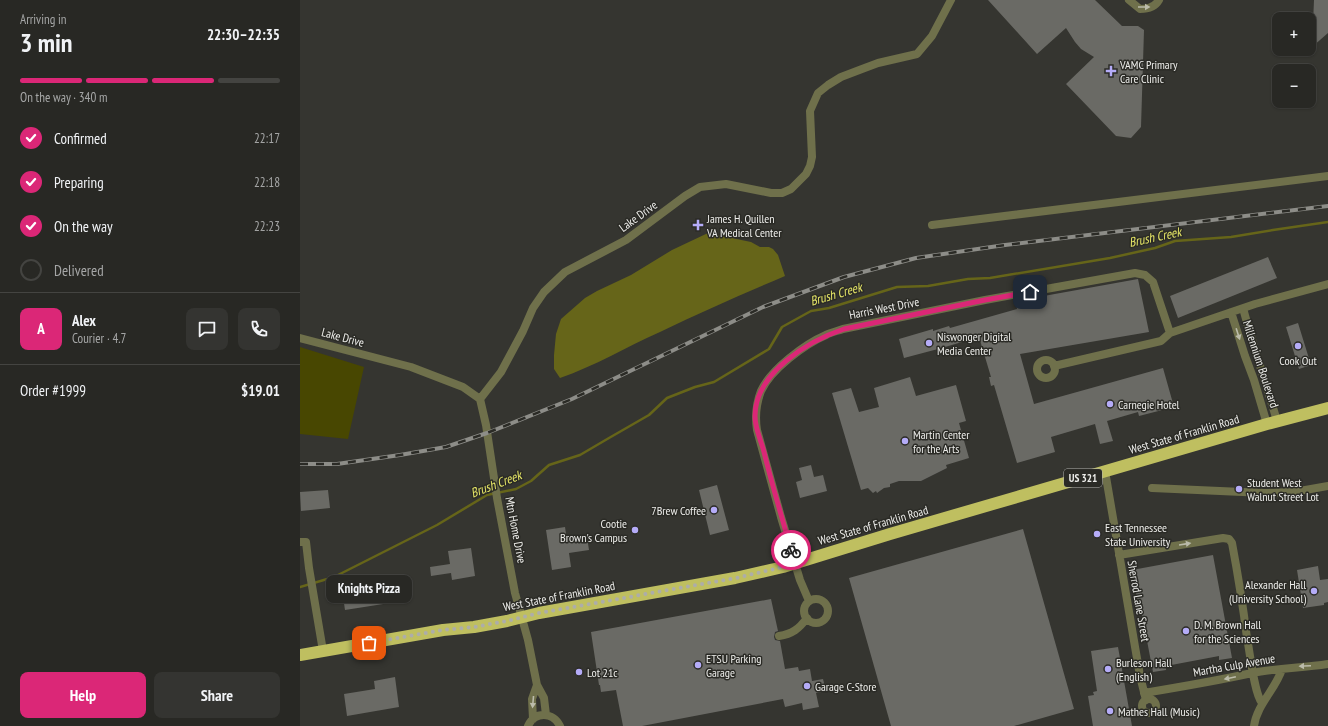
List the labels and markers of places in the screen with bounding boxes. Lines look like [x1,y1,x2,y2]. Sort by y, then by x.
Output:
place label: VAMC Primary Care Clinic [1119,57,1178,86]
marker: VAMC Primary Care Clinic [1105,65,1117,77]
place label: James H. Quillen VA Medical Center [706,211,782,240]
marker: James H. Quillen VA Medical Center [692,219,704,231]
pin [1013,275,1047,309]
place label: Niswonger Digital Media Center [937,329,1011,358]
marker: Niswonger Digital Media Center [924,338,934,348]
marker: Cook Out [1293,341,1303,351]
place label: Cook Out [1279,353,1317,368]
place label: Carnegie Hotel [1118,397,1180,412]
marker: Carnegie Hotel [1105,399,1115,409]
place label: Martin Center for the Arts [913,427,970,456]
marker: Martin Center for the Arts [900,436,910,446]
place label: Student West Walnut Street Lot [1247,475,1320,504]
marker: Student West Walnut Street Lot [1234,484,1244,494]
place label: 7Brew Coffee [651,503,706,518]
marker: 7Brew Coffee [709,505,719,515]
place label: Cootie Brown's Campus [560,516,627,545]
place label: East Tennessee State University [1105,520,1171,549]
marker: Cootie Brown's Campus [630,525,640,535]
marker: East Tennessee State University [1092,529,1102,539]
callout: Knights Pizza [326,575,412,603]
place label: Alexander Hall (University School) [1229,577,1306,606]
marker: Alexander Hall (University School) [1309,586,1319,596]
place label: D. M. Brown Hall for the Sciences [1194,617,1261,646]
pin [352,626,386,660]
marker: D. M. Brown Hall for the Sciences [1181,626,1191,636]
place label: ETSU Parking Garage [706,651,761,680]
place label: Burleson Hall (English) [1116,655,1172,684]
marker: ETSU Parking Garage [693,660,703,670]
marker: Burleson Hall (English) [1103,664,1113,674]
place label: Lot 21c [587,665,618,680]
marker: Lot 21c [574,667,584,677]
place label: Garage C-Store [815,679,877,694]
marker: Garage C-Store [802,681,812,691]
place label: Mathes Hall (Music) [1118,704,1200,719]
marker: Mathes Hall (Music) [1105,706,1115,716]

